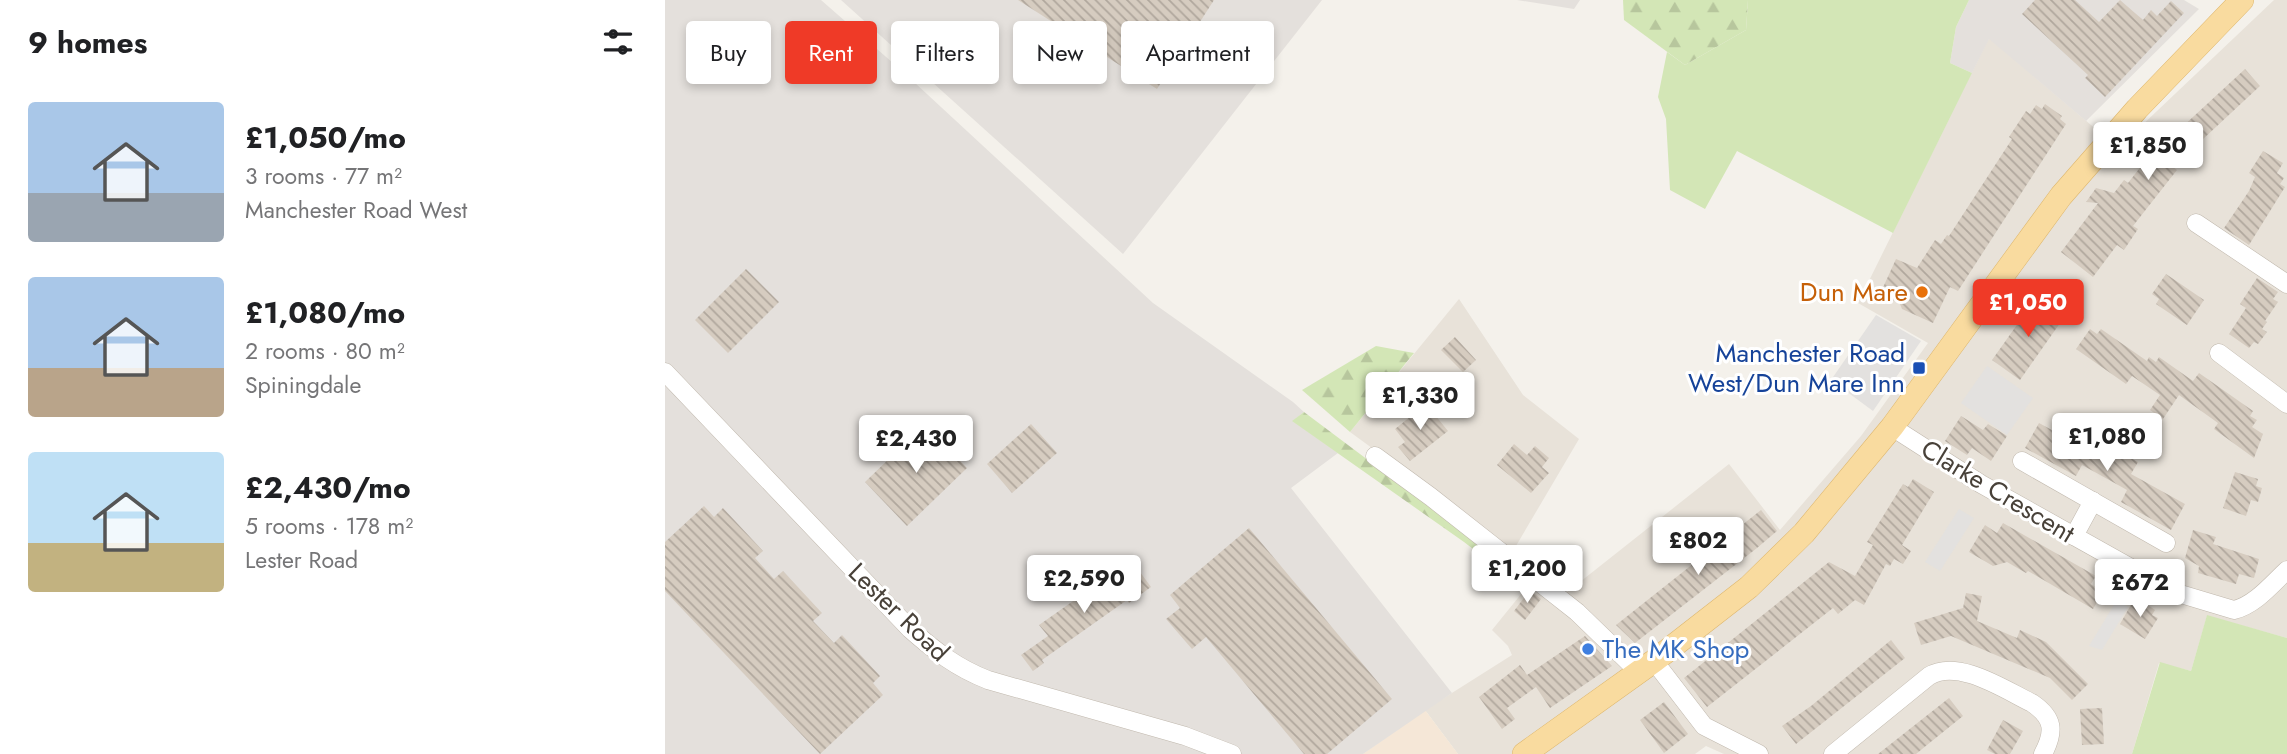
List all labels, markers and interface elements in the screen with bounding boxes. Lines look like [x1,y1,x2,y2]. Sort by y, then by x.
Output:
text: 9 homes [28,21,147,64]
chip: Buy [686,21,771,84]
chip: Rent [785,21,877,84]
chip: Filters [891,21,999,84]
chip: New [1013,21,1107,84]
chip: Apartment [1121,21,1274,84]
icon: filters [599,23,637,61]
text: £1,050/mo [245,116,406,159]
pin: £1,850 [2091,122,2205,182]
text: £1,850 [2109,128,2187,162]
icon: home [84,130,168,214]
text: 3 rooms · 77 m² [245,159,402,193]
text: Manchester Road West [245,193,467,227]
place label: Dun Mare [1800,273,1908,311]
pin: £1,050 [1971,280,2085,339]
marker: Dun Mare [1914,284,1930,300]
text: £1,050 [1989,285,2067,319]
text: £1,080/mo [245,291,405,334]
icon: home [84,305,168,389]
text: 2 rooms · 80 m² [245,334,405,368]
place label: Manchester Road West/Dun Mare Inn [1688,334,1905,402]
marker: Manchester Road West/Dun Mare Inn [1911,360,1927,376]
text: Spiningdale [245,368,361,402]
pin: £1,330 [1363,372,1477,432]
text: £1,330 [1381,378,1459,412]
pin: £1,080 [2050,414,2164,473]
pin: £2,430 [859,416,973,475]
text: £1,080 [2068,419,2146,453]
text: £2,430 [875,421,957,455]
street label: Clarke Crescent [1914,430,2083,552]
text: £2,430/mo [245,466,411,509]
icon: home [84,480,168,564]
text: 5 rooms · 178 m² [245,509,413,543]
pin: £802 [1657,518,1739,577]
text: £802 [1669,523,1727,557]
text: Lester Road [245,543,358,577]
pin: £1,200 [1470,546,1584,605]
text: £1,200 [1488,551,1566,585]
street label: Lester Road [840,554,958,670]
pin: £2,590 [1027,556,1141,615]
pin: £672 [2099,560,2181,619]
text: £2,590 [1043,561,1125,595]
text: £672 [2111,565,2169,599]
place label: The MK Shop [1602,630,1749,668]
marker: The MK Shop [1580,641,1596,657]

